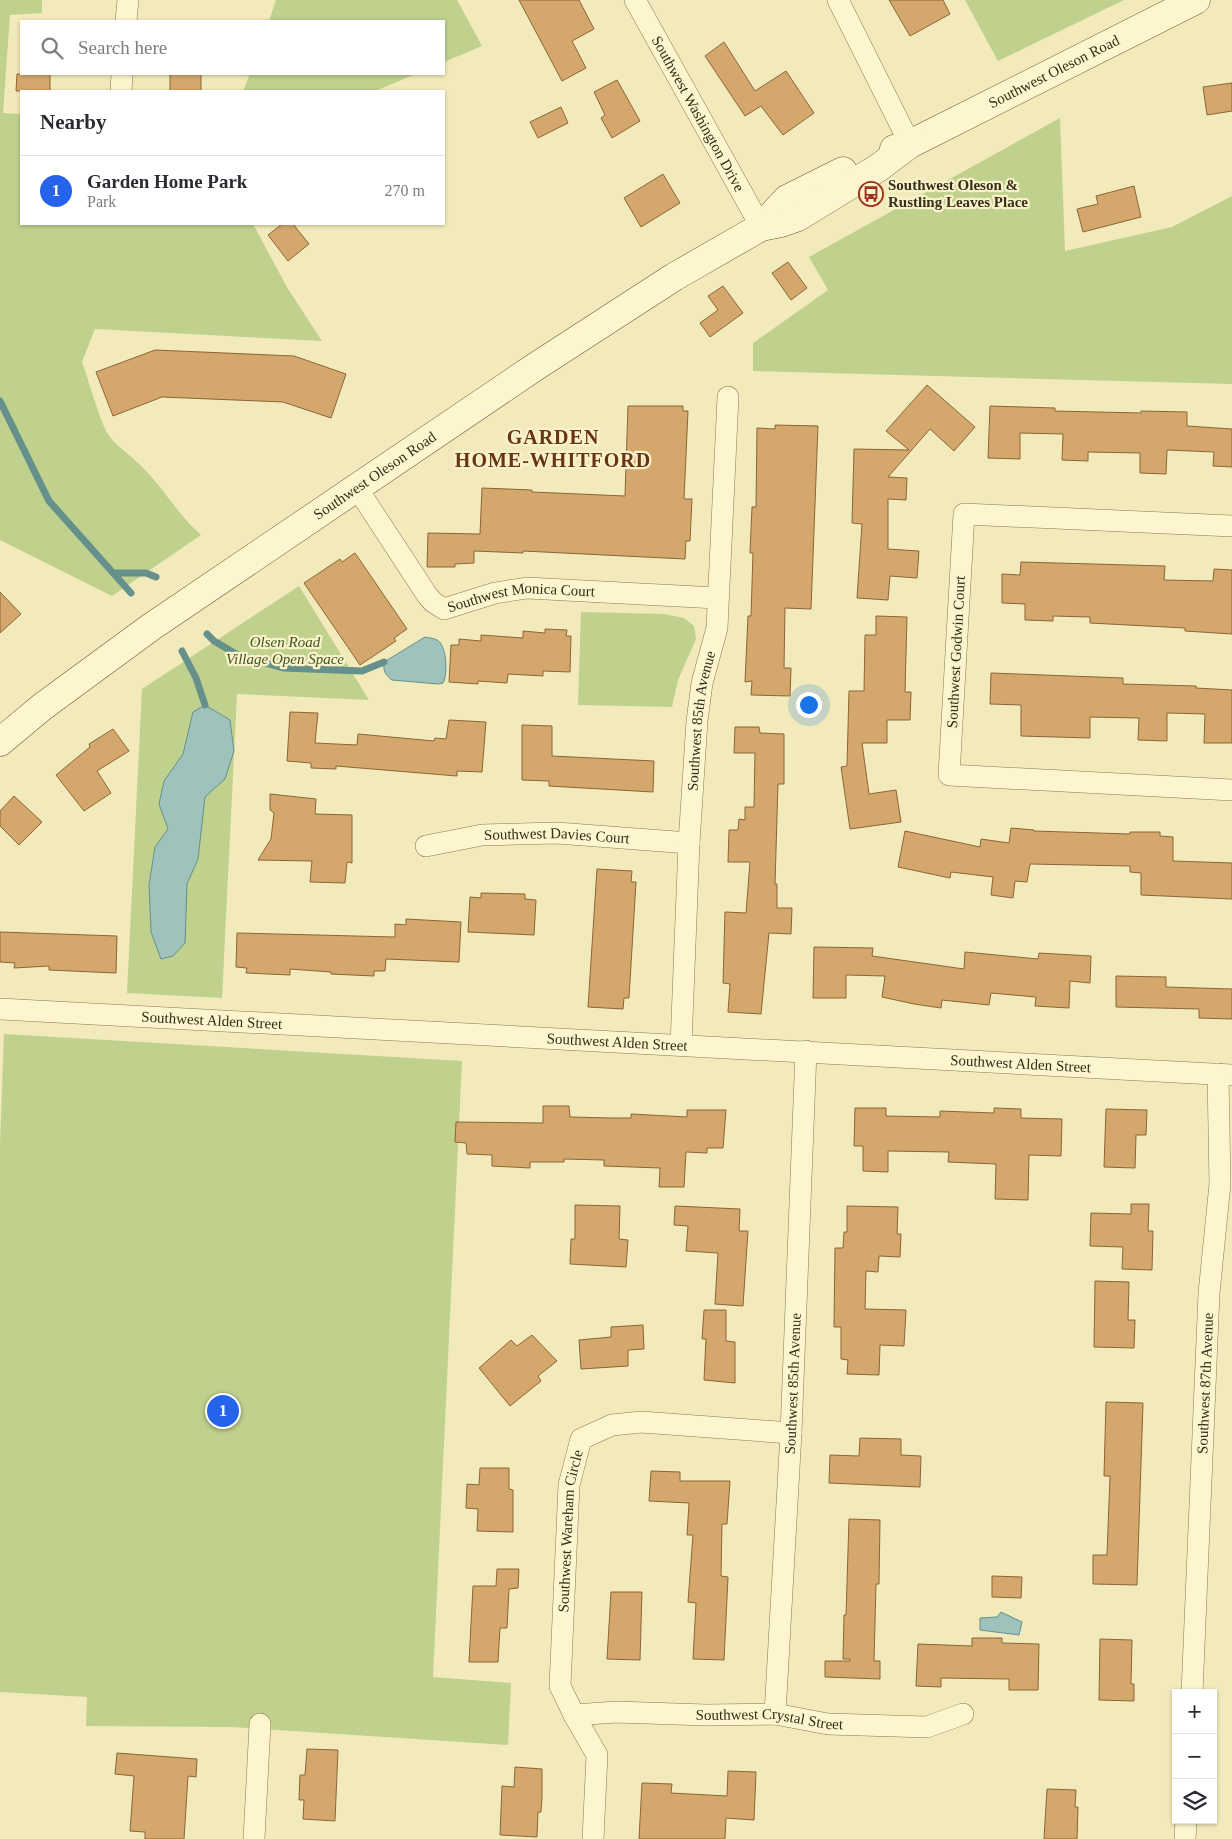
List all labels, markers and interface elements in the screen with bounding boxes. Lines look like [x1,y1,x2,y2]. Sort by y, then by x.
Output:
search box [20,20,445,75]
street label: Southwest Oleson Road [986,32,1122,111]
street label: Southwest Washington Drive [649,33,748,194]
icon: search [38,34,66,62]
text: Search here [78,37,167,58]
text: Nearby [40,110,107,134]
text: Garden Home Park [87,171,247,192]
place label: Southwest Oleson & Rustling Leaves Place [888,177,1028,210]
bus stop icon: Southwest Oleson & Rustling Leaves Place [858,181,884,207]
text: 1 [52,182,60,199]
text: 270 m [385,182,425,199]
text: Park [87,193,116,210]
district label: GARDEN HOME-WHITFORD [455,426,651,471]
street label: Southwest Oleson Road [310,428,439,523]
street label: Southwest Godwin Court [944,575,968,729]
street label: Southwest Monica Court [445,580,596,615]
park label: Olsen Road Village Open Space [226,634,344,667]
street label: Southwest 85th Avenue [684,649,718,792]
your location [796,692,822,718]
street label: Southwest Davies Court [484,825,631,847]
street label: Southwest Alden Street [141,1009,283,1032]
street label: Southwest Alden Street [546,1030,689,1054]
street label: Southwest Alden Street [950,1052,1092,1075]
street label: Southwest 85th Avenue [782,1312,804,1455]
street label: Southwest 87th Avenue [1194,1312,1216,1454]
pin: 1 [207,1392,239,1430]
street label: Southwest Wareham Circle [555,1448,586,1613]
map controls [1172,1689,1217,1824]
button: + [1172,1689,1217,1734]
street label: Southwest Crystal Street [695,1706,844,1732]
button: − [1172,1734,1217,1779]
button: layers [1172,1779,1217,1824]

